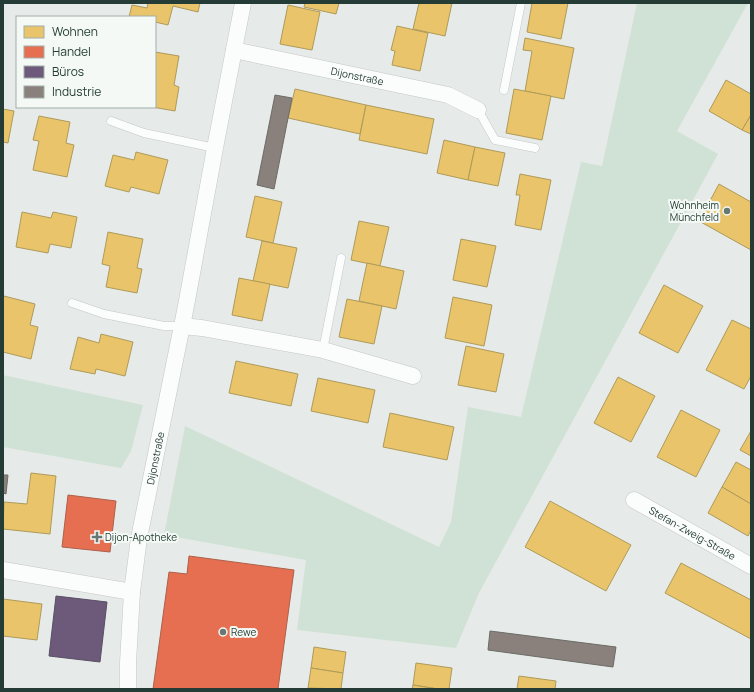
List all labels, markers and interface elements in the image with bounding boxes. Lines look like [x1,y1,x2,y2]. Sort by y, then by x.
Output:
legend [16,16,156,108]
text: Wohnen [52,23,98,40]
text: Handel [52,43,91,60]
text: Büros [52,63,84,80]
street label: Dijonstraße [330,64,385,88]
text: Industrie [52,83,101,100]
place label: Wohnheim Münchfeld [670,198,719,224]
marker: Wohnheim Münchfeld [722,206,732,216]
street label: Dijonstraße [143,430,167,486]
street label: Stefan-Zweig-Straße [647,503,738,563]
place label: Dijon-Apotheke [105,530,177,544]
marker: Dijon-Apotheke [92,532,102,542]
place label: Rewe [231,625,256,639]
marker: Rewe [218,627,228,637]

